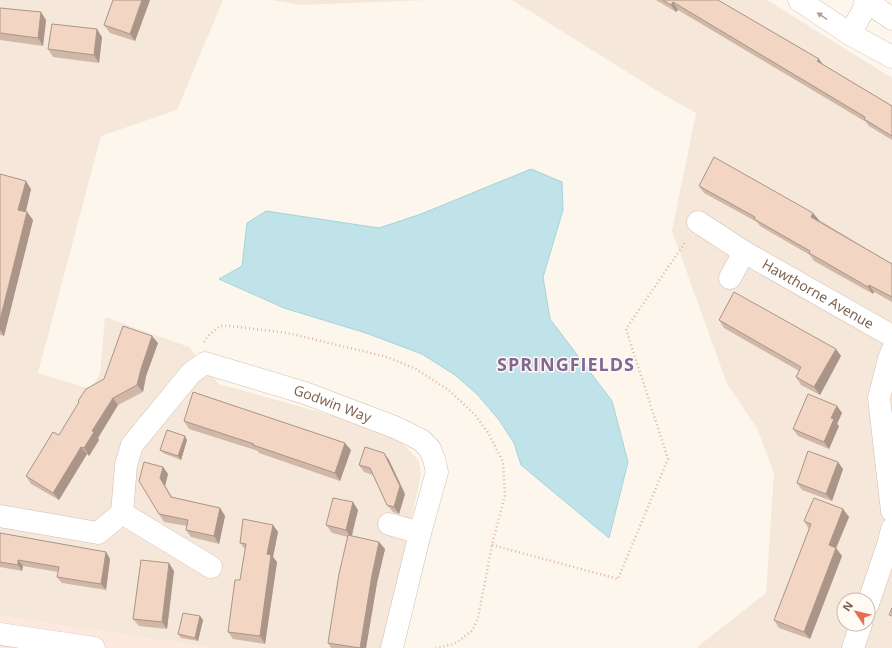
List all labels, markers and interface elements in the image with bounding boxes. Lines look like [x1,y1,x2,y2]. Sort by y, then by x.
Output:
one-way arrow [817,12,828,20]
street label: Hawthorne Avenue [759,254,878,333]
district label: SPRINGFIELDS [497,352,635,376]
street label: Godwin Way [292,380,375,427]
north arrow [836,592,876,632]
text: N [839,598,856,614]

